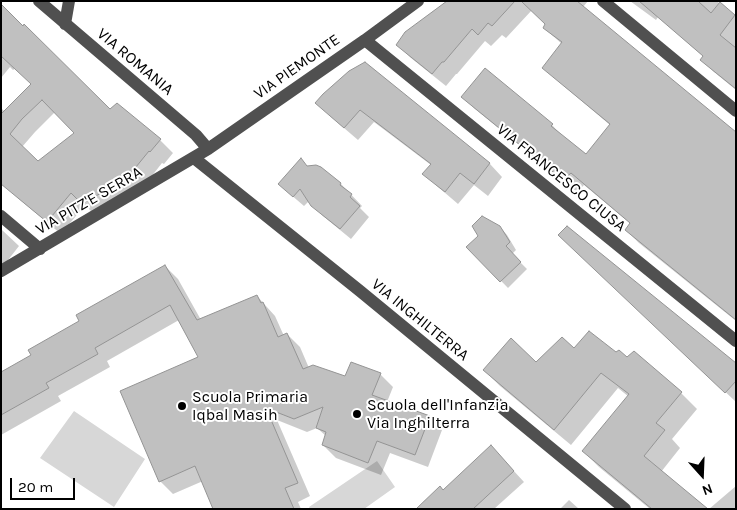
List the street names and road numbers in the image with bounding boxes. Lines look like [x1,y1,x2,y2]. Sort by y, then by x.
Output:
street label: VIA ROMANIA [93,24,177,100]
street label: VIA PIEMONTE [250,30,344,104]
street label: VIA FRANCESCO CIUSA [492,120,630,236]
street label: VIA PITZ'E SERRA [32,163,146,239]
street label: VIA INGHILTERRA [367,275,473,365]

